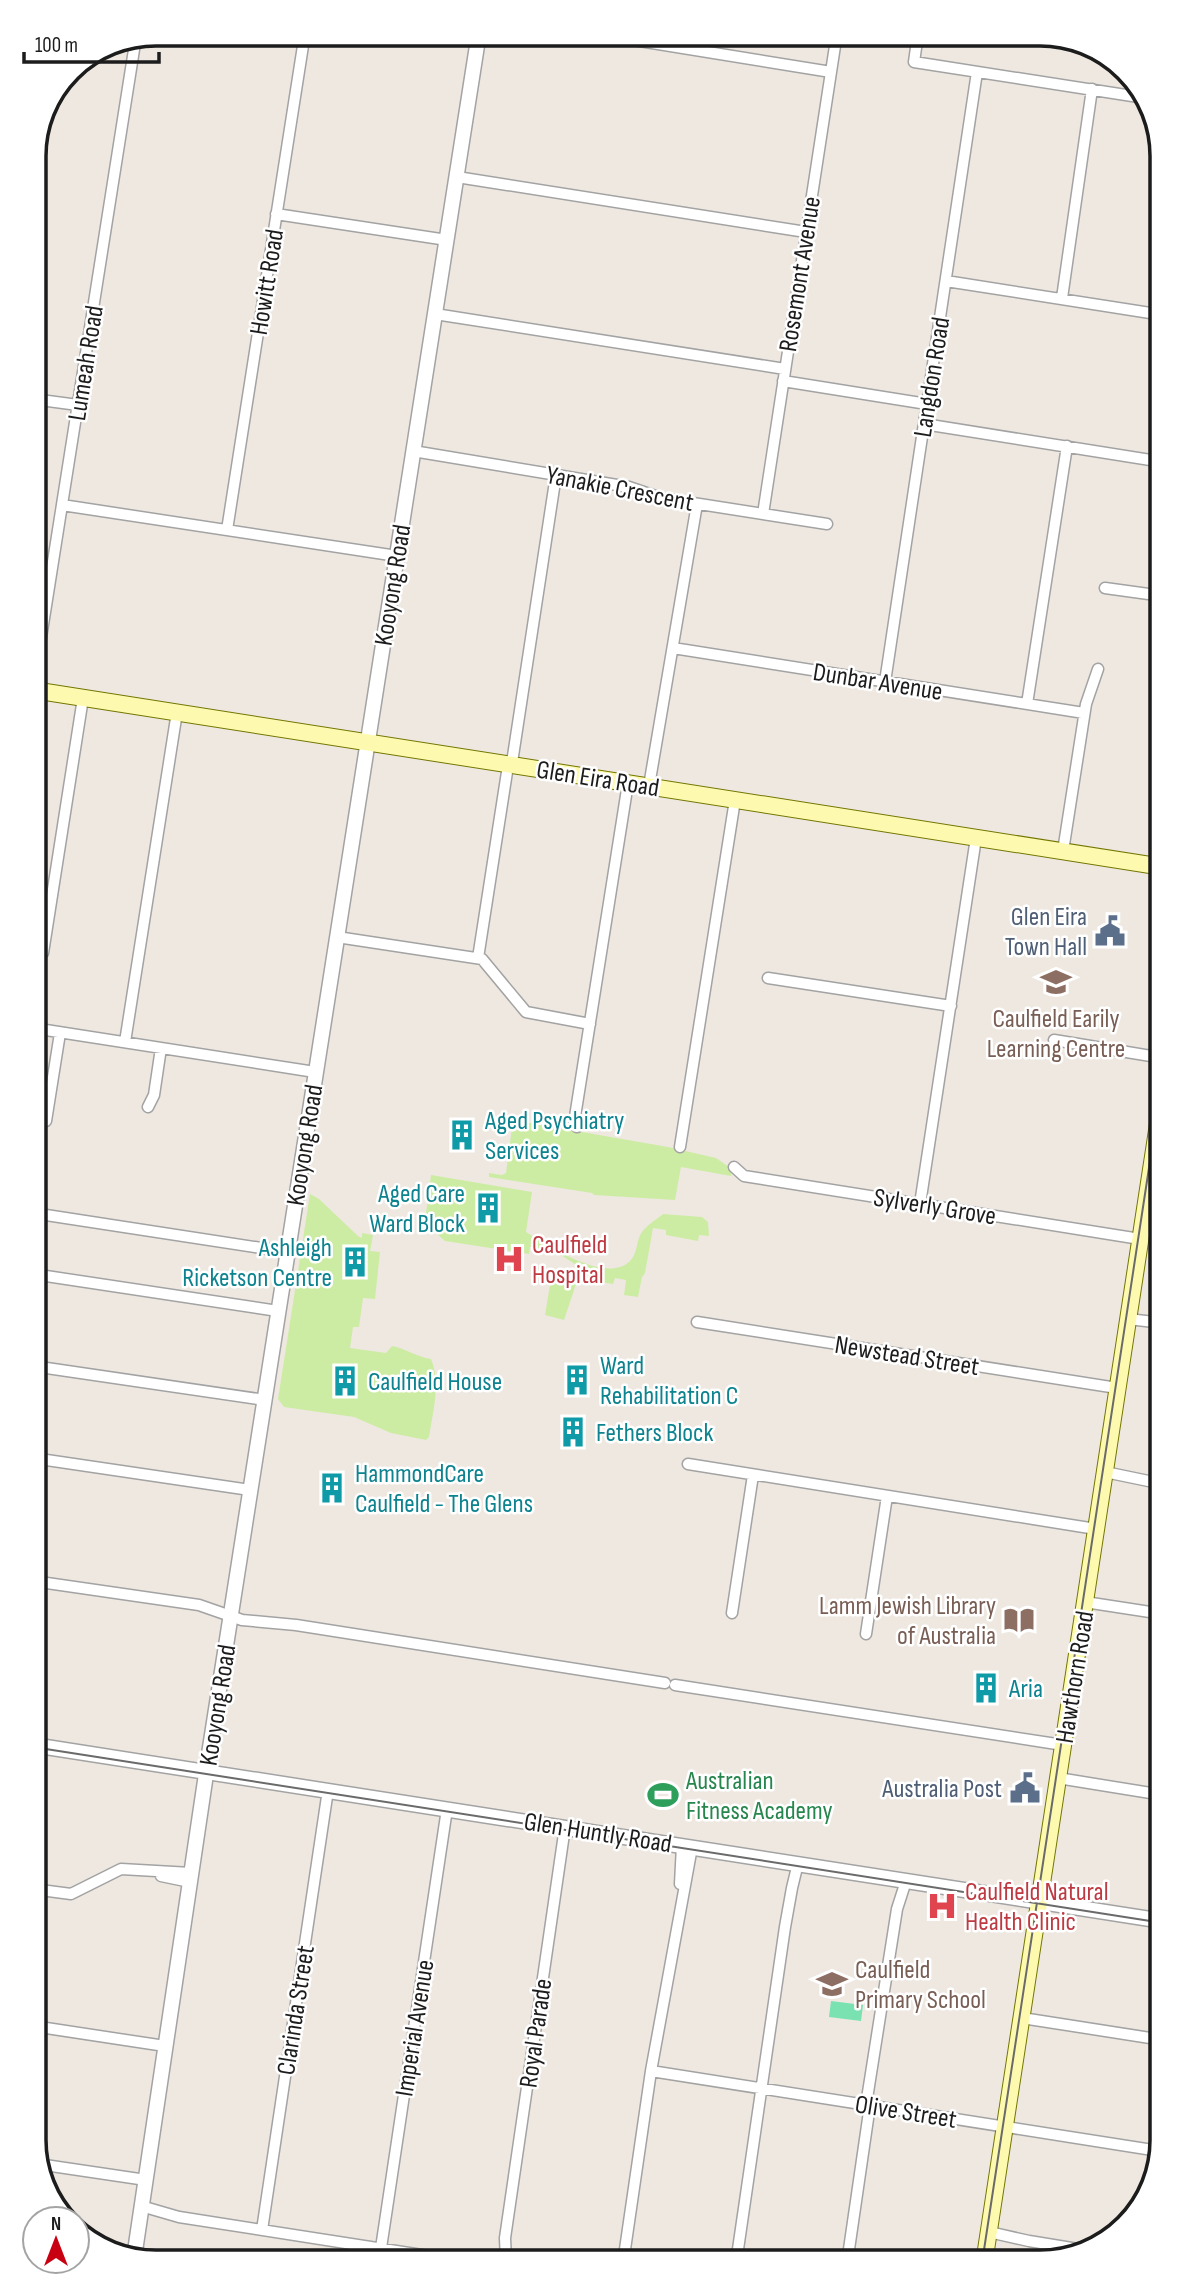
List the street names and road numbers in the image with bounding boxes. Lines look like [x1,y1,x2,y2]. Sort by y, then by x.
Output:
street label: Rosemont Avenue [773,194,828,354]
street label: Howitt Road [244,227,291,337]
street label: Lumeah Road [62,303,111,423]
street label: Langdon Road [908,315,957,440]
street label: Yanakie Crescent [543,460,696,519]
street label: Kooyong Road [369,522,418,648]
street label: Dunbar Avenue [811,657,945,708]
street label: Glen Eira Road [534,755,661,804]
street label: Kooyong Road [281,1082,330,1208]
street label: Sylverly Grove [871,1183,998,1232]
street label: Newstead Street [832,1330,981,1383]
street label: Hawthorn Road [1050,1609,1101,1746]
street label: Kooyong Road [194,1642,243,1768]
street label: Glen Huntly Road [522,1807,674,1860]
street label: Clarinda Street [271,1943,322,2077]
street label: Imperial Avenue [389,1958,442,2099]
street label: Royal Parade [513,1977,559,2090]
street label: Olive Street [853,2089,959,2136]

